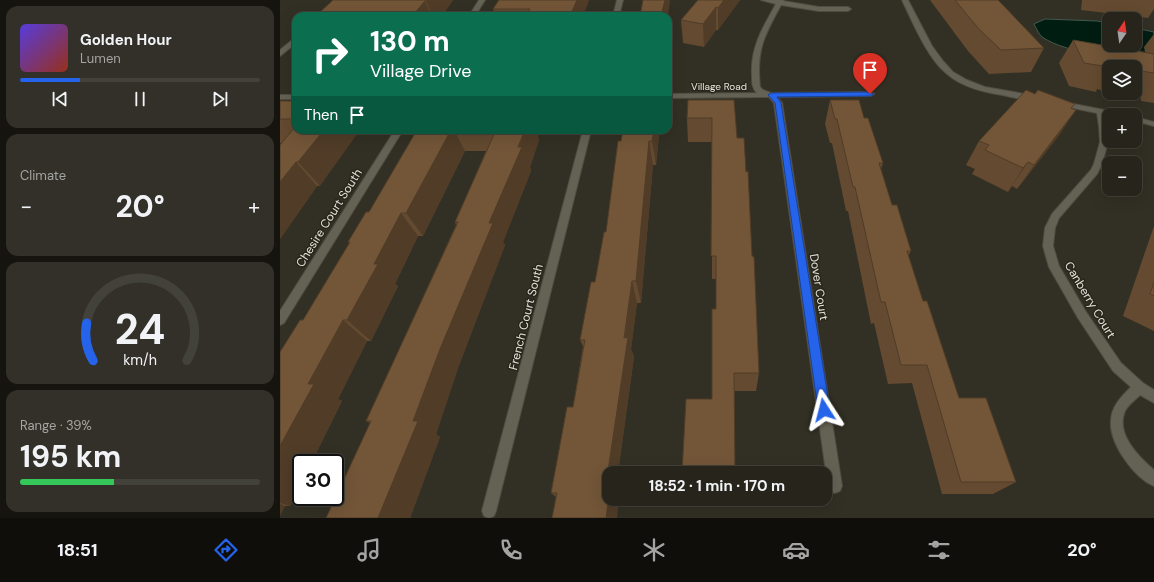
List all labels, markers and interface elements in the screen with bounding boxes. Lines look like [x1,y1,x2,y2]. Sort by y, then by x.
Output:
north arrow [1102,12,1142,52]
map controls [1102,12,1142,196]
text: 130 m [370,23,450,60]
icon: right [304,28,356,80]
text: Golden Hour [80,30,172,50]
text: Lumen [80,50,121,67]
pin [853,53,887,94]
text: Village Drive [370,59,472,83]
icon: arrive [859,59,881,81]
button: layers [1102,60,1142,100]
street label: Village Road [691,80,747,93]
icon: previous [49,88,71,110]
icon: pause [129,88,151,110]
icon: next [209,88,231,110]
icon: arrive [346,104,368,126]
text: Then [304,105,338,125]
button: + [1102,108,1142,148]
button: − [1102,156,1142,196]
street label: Chesire Court South [292,166,366,270]
text: Climate [20,167,66,184]
text: 20° [115,187,165,226]
text: − [20,192,32,221]
text: + [248,192,260,221]
street label: Dover Court [806,253,832,322]
street label: Canberry Court [1061,259,1119,342]
street label: French Court South [505,262,547,372]
text: 24 [115,303,165,357]
text: km/h [123,351,157,369]
position arrow [803,389,845,431]
text: Range · 39% [20,417,92,434]
text: 195 km [20,437,121,476]
speed limit sign: 30 [292,454,344,506]
text: 18:52 · 1 min · 170 m [649,476,785,496]
icon: directions [212,536,240,564]
icon: music [355,536,383,564]
icon: phone [497,536,525,564]
icon: climate [640,536,668,564]
icon: car [782,536,810,564]
icon: filters [925,536,953,564]
text: 18:51 [57,538,98,562]
text: 20° [1067,538,1097,562]

